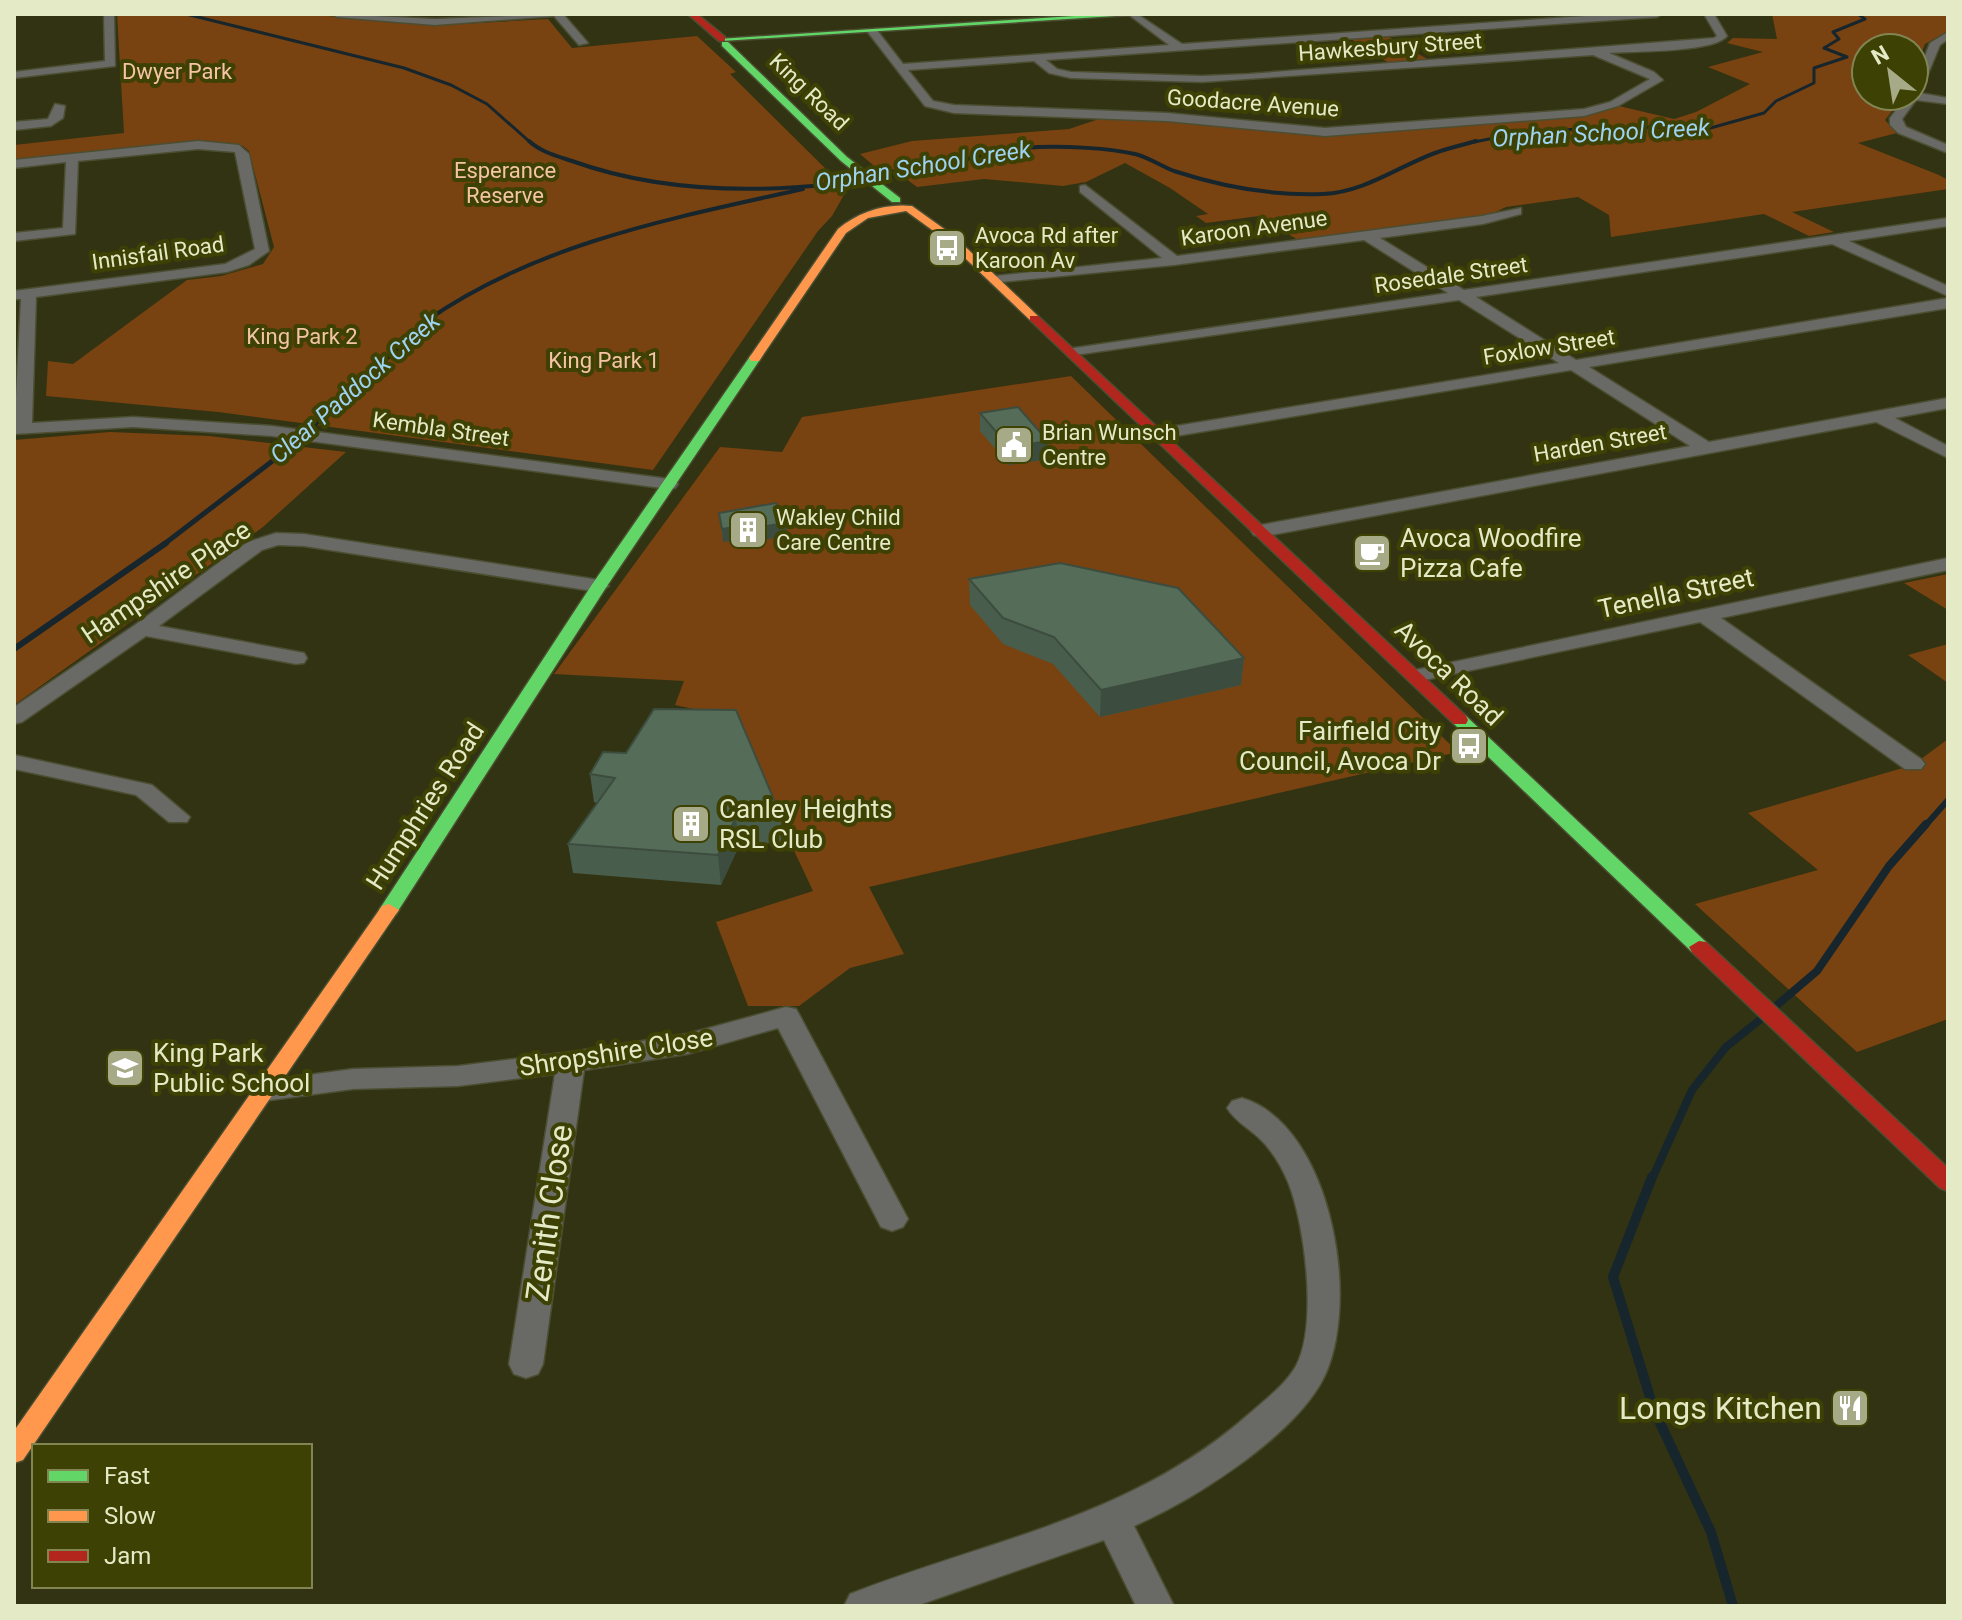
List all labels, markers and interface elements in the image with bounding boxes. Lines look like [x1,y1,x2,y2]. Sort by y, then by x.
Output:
street label: Hawkesbury Street [1297,28,1483,66]
north arrow [1850,32,1930,112]
text: N [1867,40,1893,70]
street label: King Road [764,48,854,136]
park label: Dwyer Park [122,59,233,84]
street label: Goodacre Avenue [1166,85,1340,121]
water label: Orphan School Creek [1492,113,1712,153]
water label: Orphan School Creek [813,135,1034,197]
park label: Esperance Reserve [454,158,556,208]
street label: Karoon Avenue [1179,205,1329,251]
place label: Avoca Rd after Karoon Av [975,223,1119,273]
bus stop icon: Avoca Rd after Karoon Av [926,227,968,269]
street label: Innisfail Road [90,231,226,275]
street label: Rosedale Street [1373,252,1529,298]
water label: Clear Paddock Creek [264,306,446,469]
park label: King Park 2 [246,324,358,349]
street label: Foxlow Street [1481,324,1617,370]
park label: King Park 1 [548,348,660,373]
street label: Kembla Street [371,407,511,451]
street label: Harden Street [1532,419,1668,467]
place label: Brian Wunsch Centre [1042,420,1177,470]
public building icon: Brian Wunsch Centre [993,424,1035,466]
place label: Wakley Child Care Centre [776,505,901,555]
building icon: Wakley Child Care Centre [727,509,769,551]
street label: Hampshire Place [76,514,256,650]
place label: Avoca Woodfire Pizza Cafe [1400,523,1582,583]
cafe icon: Avoca Woodfire Pizza Cafe [1351,532,1393,574]
street label: Tenella Street [1596,562,1756,624]
street label: Avoca Road [1389,614,1509,732]
place label: Fairfield City Council, Avoca Dr [1239,716,1441,776]
street label: Humphries Road [360,717,490,895]
bus stop icon: Fairfield City Council, Avoca Dr [1448,725,1490,767]
place label: Canley Heights RSL Club [719,794,893,854]
building icon: Canley Heights RSL Club [670,803,712,845]
street label: Shropshire Close [517,1022,715,1082]
place label: King Park Public School [153,1038,310,1098]
school or university icon: King Park Public School [104,1047,146,1089]
street label: Zenith Close [518,1122,580,1304]
restaurant icon: Longs Kitchen [1829,1387,1871,1429]
place label: Longs Kitchen [1619,1389,1822,1427]
legend [32,1444,312,1588]
text: Fast [104,1462,150,1490]
text: Slow [104,1502,156,1530]
text: Jam [104,1542,151,1570]

